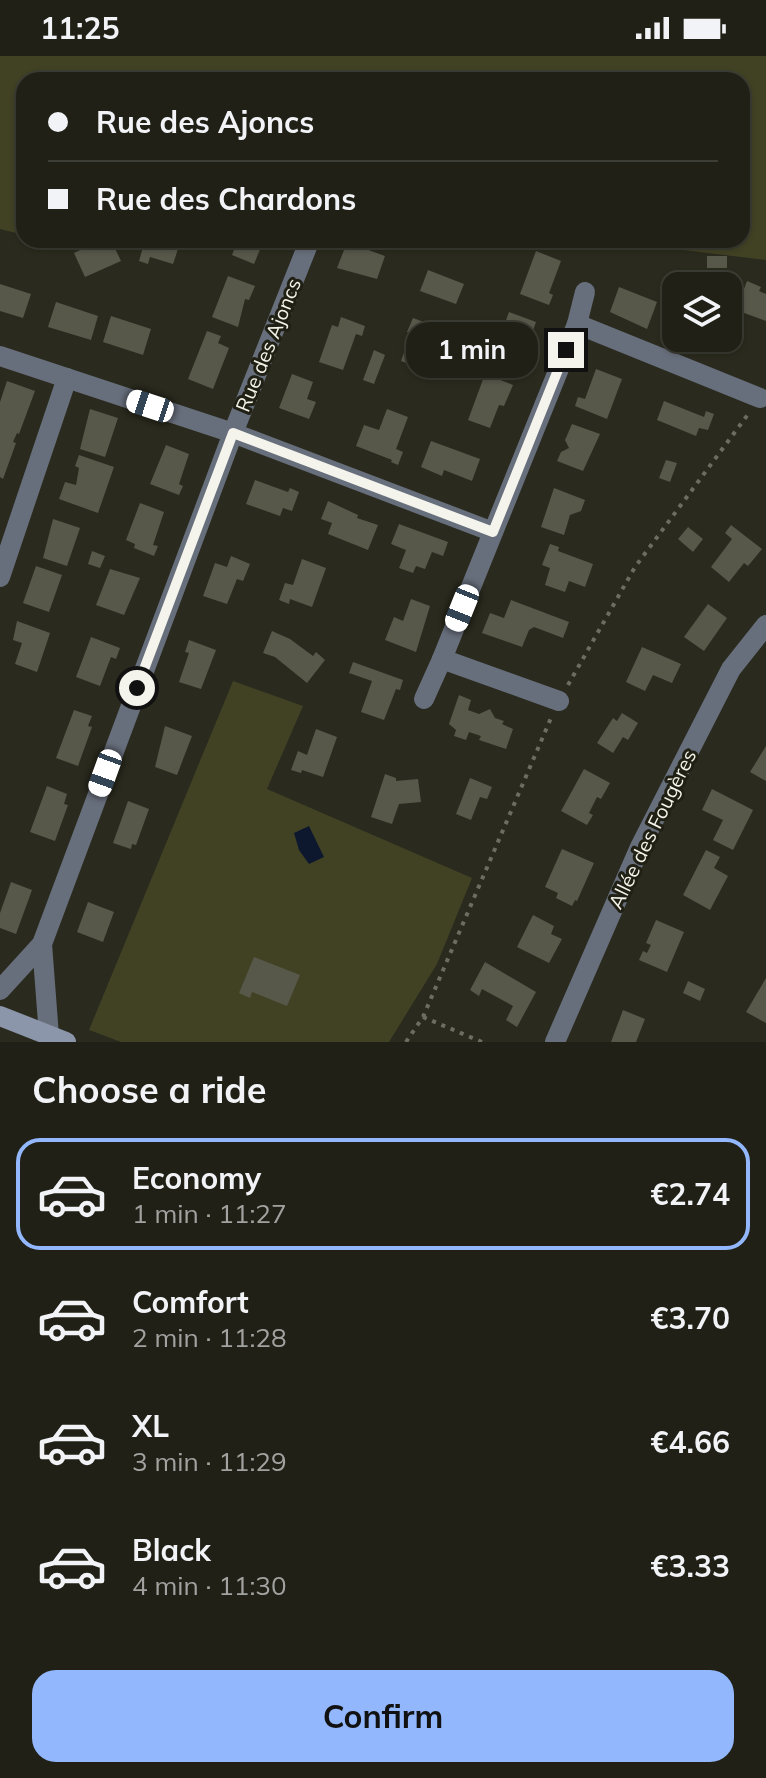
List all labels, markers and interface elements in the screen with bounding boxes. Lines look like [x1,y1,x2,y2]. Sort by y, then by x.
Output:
text: 11:25 [40,9,119,47]
text: Rue des Ajoncs [96,103,314,141]
text: Rue des Chardons [96,180,356,218]
map controls [662,272,742,352]
button: layers [662,272,742,352]
street label: Rue des Ajoncs [230,275,306,415]
callout: 1 min [406,322,538,378]
route end [548,332,584,368]
text: 1 min [438,333,506,366]
car [123,387,177,425]
car [442,581,482,635]
route start [119,670,155,706]
street label: Allée des Fougères [603,745,701,913]
car [86,746,124,800]
text: Choose a ride [32,1067,266,1112]
icon: car [36,1158,108,1230]
text: Economy [132,1159,261,1197]
text: €2.74 [651,1175,730,1213]
text: 1 min · 11:27 [132,1197,287,1230]
icon: car [36,1282,108,1354]
text: Comfort [132,1283,249,1321]
text: €3.70 [651,1299,730,1337]
text: 2 min · 11:28 [132,1321,287,1354]
icon: car [36,1406,108,1478]
text: XL [132,1407,169,1445]
text: €4.66 [651,1423,730,1461]
text: 3 min · 11:29 [132,1445,287,1478]
icon: car [36,1530,108,1602]
text: Black [132,1531,211,1569]
text: €3.33 [651,1547,730,1585]
text: 4 min · 11:30 [132,1569,287,1602]
button: Confirm [32,1670,734,1762]

